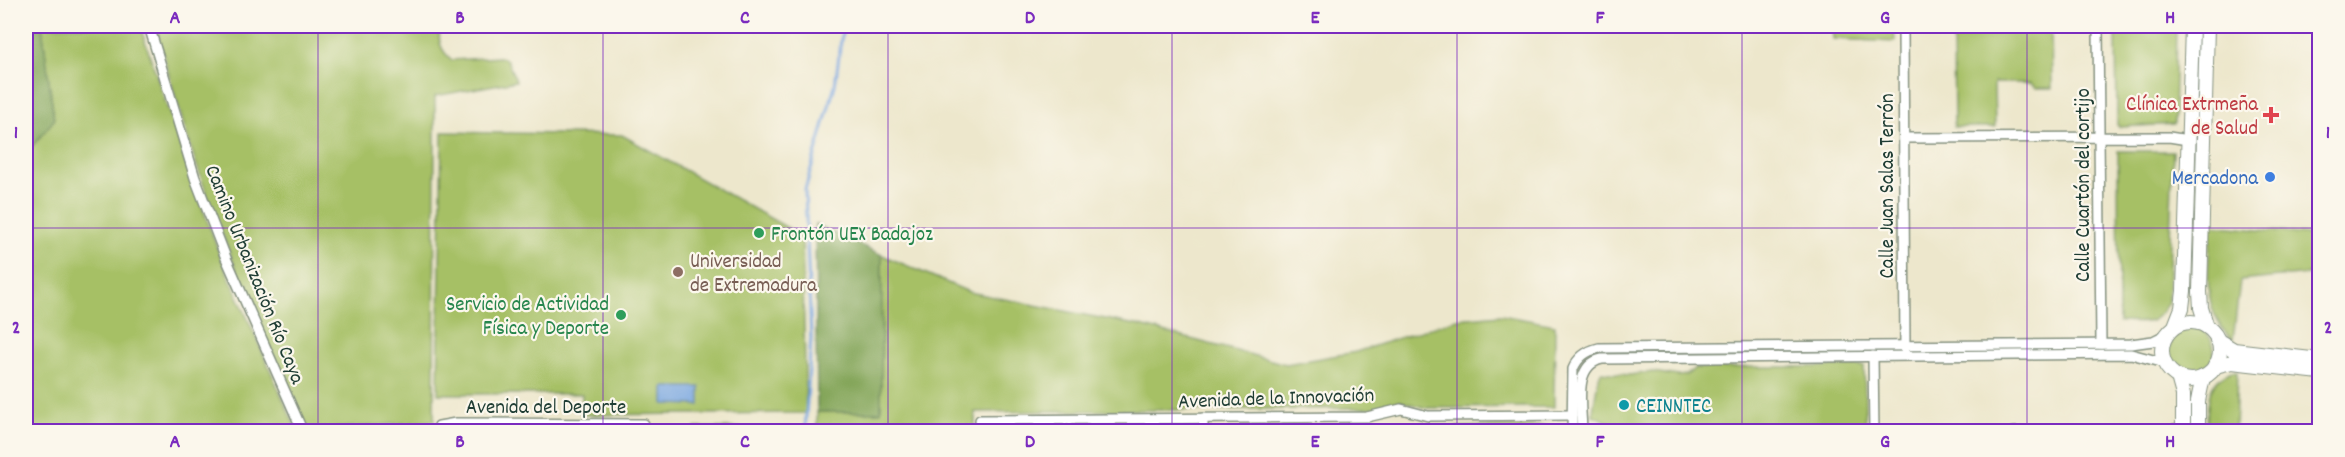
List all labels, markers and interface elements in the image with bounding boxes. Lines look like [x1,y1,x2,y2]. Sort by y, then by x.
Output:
text: A [170,5,181,33]
text: B [455,5,465,33]
text: C [740,5,750,33]
text: D [1025,5,1036,33]
text: E [1310,5,1320,33]
text: F [1596,5,1606,33]
text: G [1880,5,1890,33]
text: H [2165,5,2175,33]
street label: Calle Cuartón del cortijo [2070,88,2100,282]
place label: Clínica Extrmeña de Salud [2126,91,2259,145]
street label: Calle Juan Salas Terrón [1874,93,1904,279]
marker: Clínica Extrmeña de Salud [2262,106,2280,124]
text: 1 [14,120,18,148]
text: 1 [2326,120,2330,148]
street label: Camino Urbanización Río Caya [196,161,311,390]
place label: Mercadona [2172,165,2259,195]
marker: Mercadona [2263,170,2277,184]
place label: Frontón UEX Badajoz [771,221,933,251]
marker: Frontón UEX Badajoz [752,226,766,240]
place label: Universidad de Extremadura [690,248,818,302]
marker: Universidad de Extremadura [671,265,685,279]
place label: Servicio de Actividad Física y Deporte [446,291,609,345]
marker: Servicio de Actividad Física y Deporte [614,308,628,322]
text: 2 [12,315,20,343]
text: 2 [2324,315,2332,343]
street label: Avenida de la Innovación [1178,382,1375,418]
place label: CEINNTEC [1636,393,1711,423]
street label: Avenida del Deporte [466,394,626,424]
marker: CEINNTEC [1617,398,1631,412]
text: A [170,429,181,457]
text: B [455,429,465,457]
text: C [740,429,750,457]
text: D [1025,429,1036,457]
text: E [1310,429,1320,457]
text: F [1596,429,1606,457]
text: G [1880,429,1890,457]
text: H [2165,429,2175,457]

